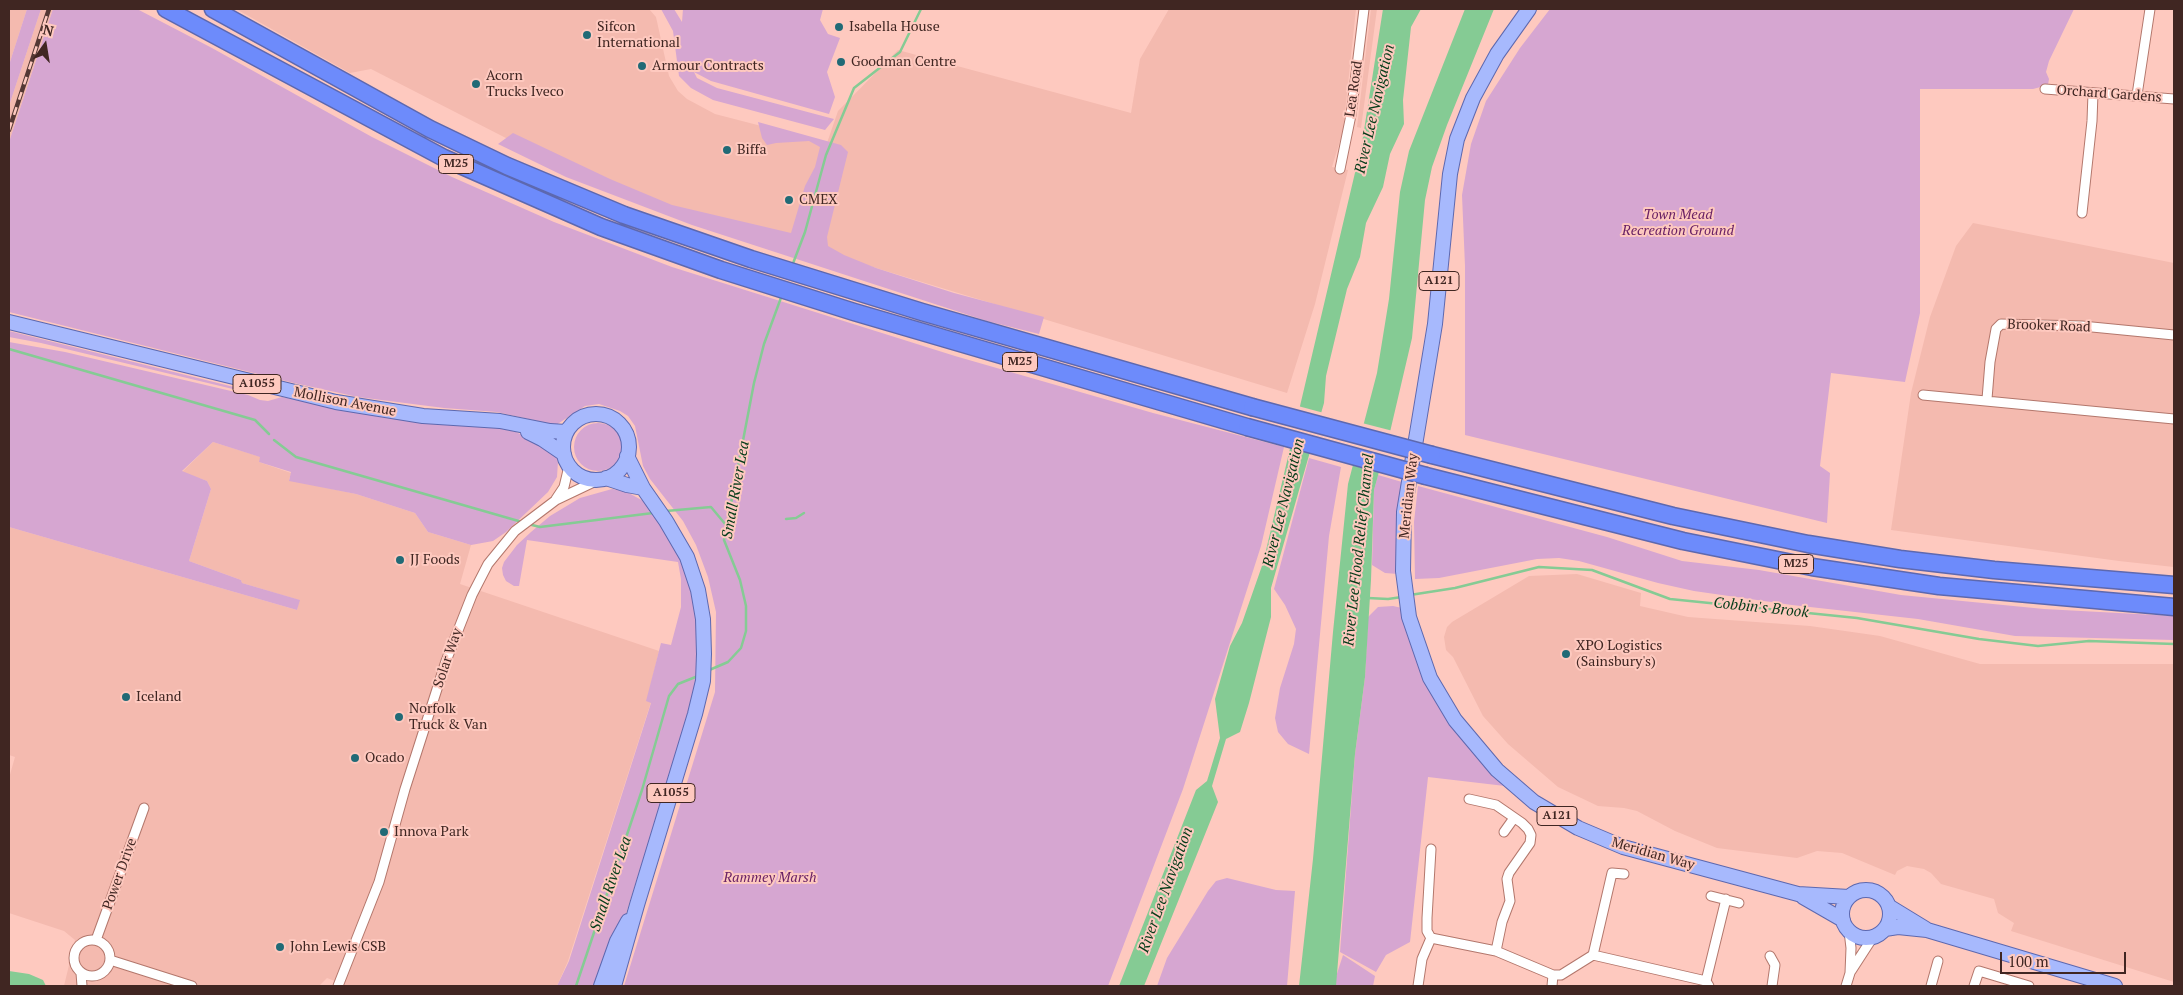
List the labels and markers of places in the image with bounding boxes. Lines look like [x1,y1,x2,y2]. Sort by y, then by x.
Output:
place label: Sifcon International [597,19,680,52]
place label: Isabella House [849,19,940,35]
marker: Isabella House [833,21,845,33]
marker: Sifcon International [581,29,593,41]
place label: Goodman Centre [851,54,956,70]
marker: Goodman Centre [835,56,847,68]
place label: Armour Contracts [652,58,764,74]
marker: Armour Contracts [636,60,648,72]
place label: Acorn Trucks Iveco [486,68,564,100]
marker: Acorn Trucks Iveco [470,78,482,90]
place label: Biffa [737,142,766,158]
marker: Biffa [721,144,733,156]
place label: CMEX [799,192,838,208]
marker: CMEX [783,194,795,206]
place label: JJ Foods [410,552,460,568]
marker: JJ Foods [394,554,406,566]
place label: XPO Logistics (Sainsbury's) [1576,638,1662,670]
marker: XPO Logistics (Sainsbury's) [1560,648,1572,660]
place label: Iceland [136,689,182,705]
marker: Iceland [120,691,132,703]
place label: Norfolk Truck & Van [409,701,487,734]
marker: Norfolk Truck & Van [393,711,405,723]
place label: Ocado [365,750,404,766]
marker: Ocado [349,752,361,764]
place label: Innova Park [394,824,469,840]
marker: Innova Park [378,826,390,838]
place label: John Lewis CSB [290,939,386,955]
marker: John Lewis CSB [274,941,286,953]

